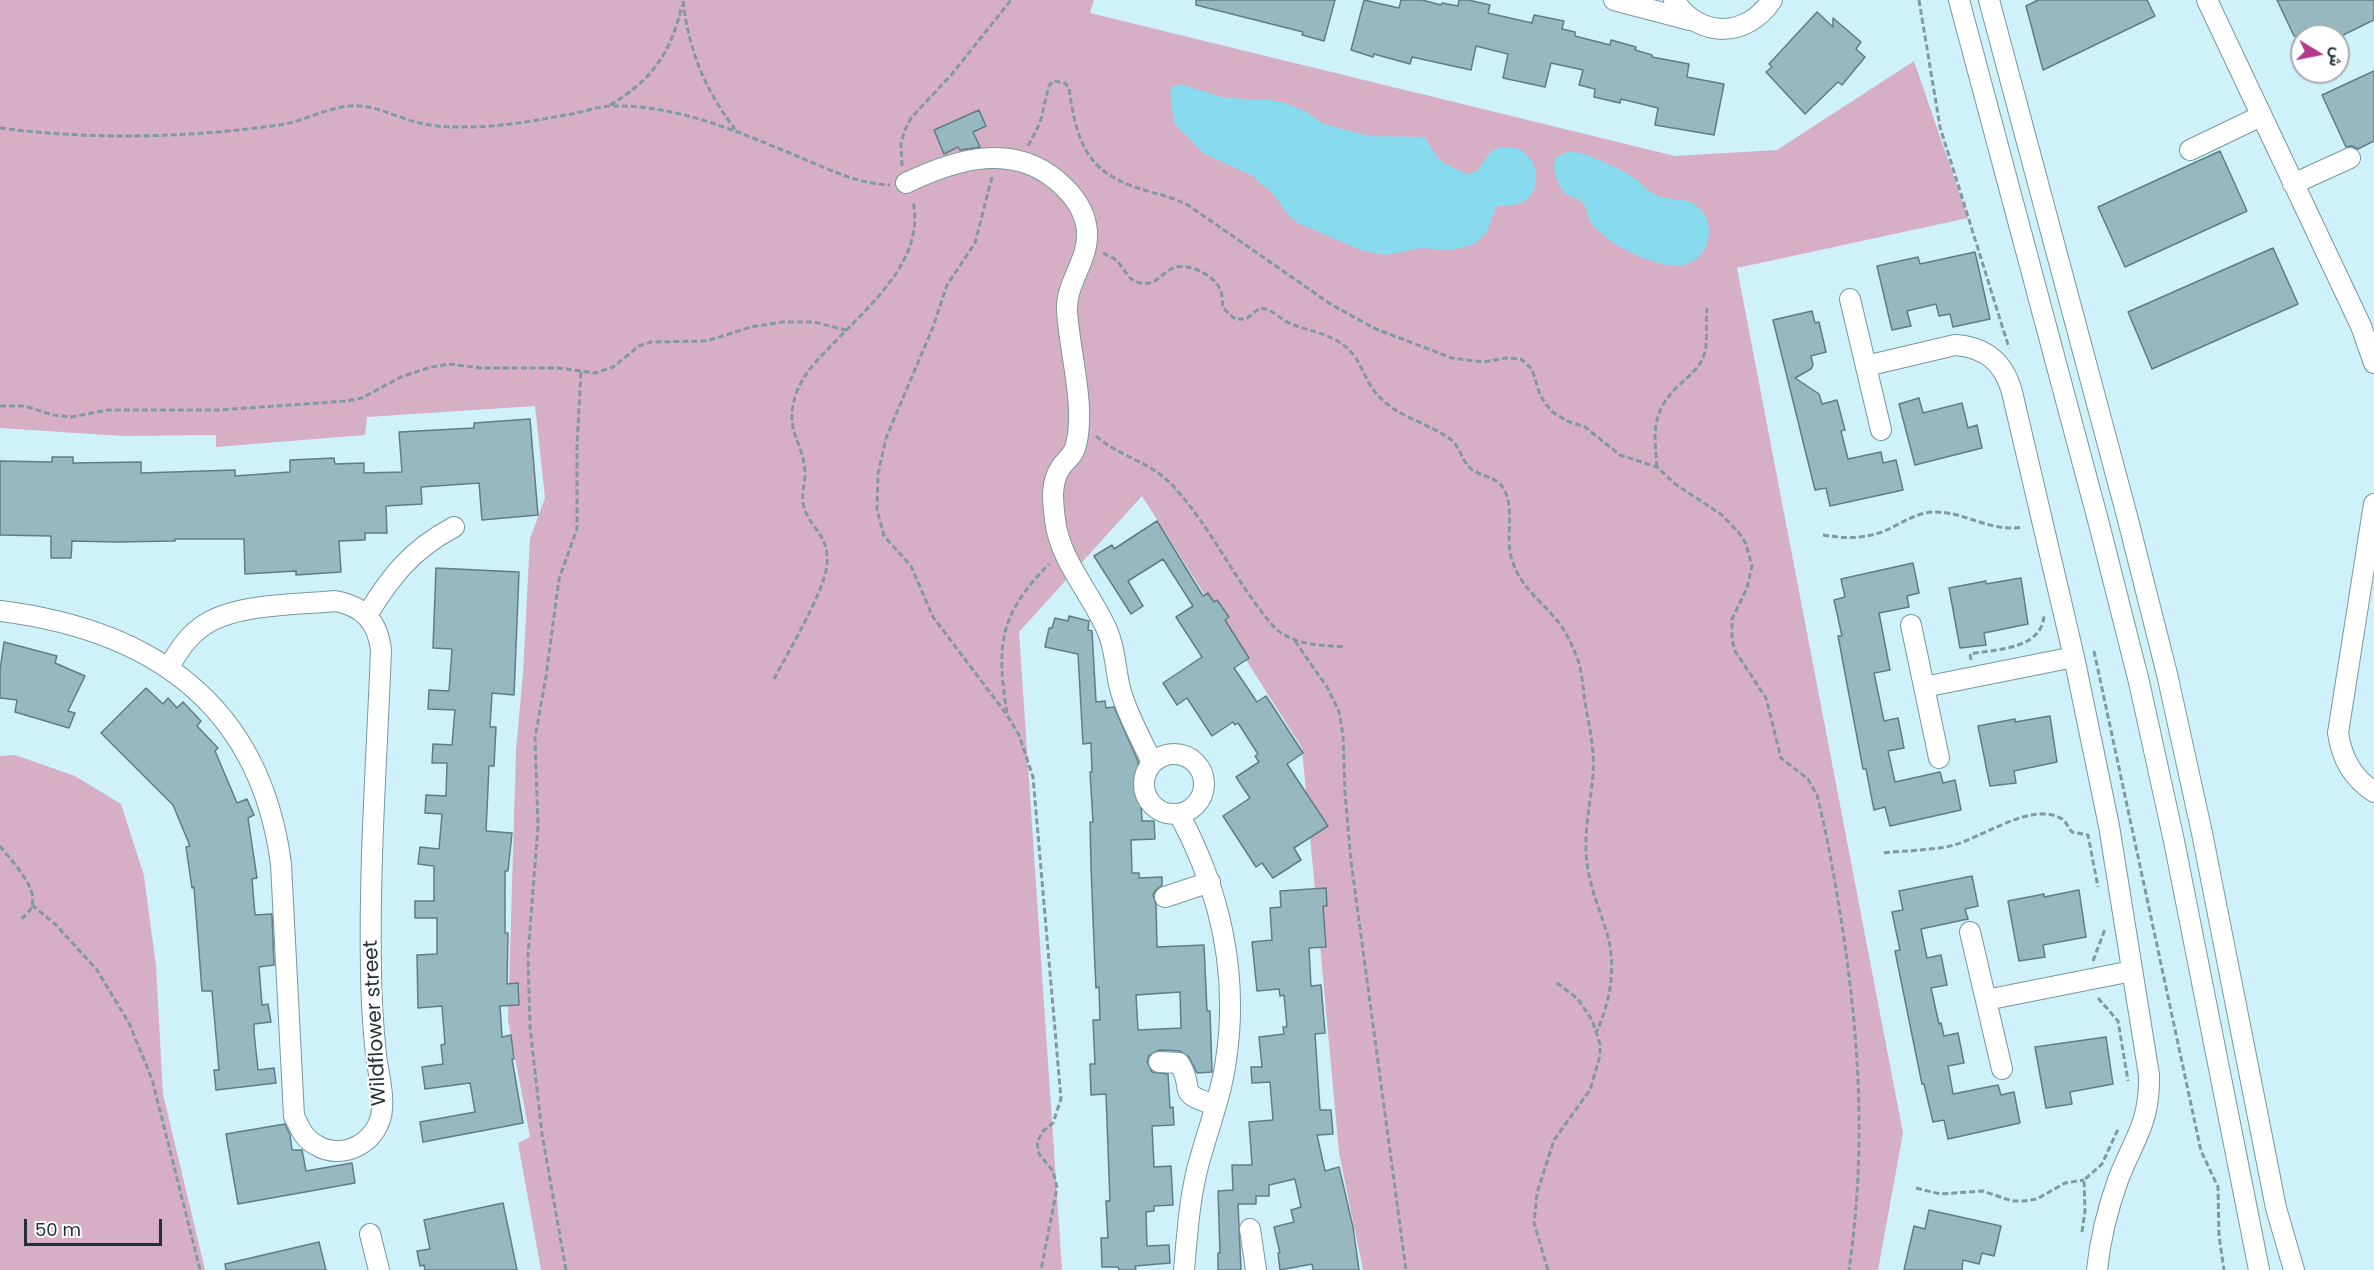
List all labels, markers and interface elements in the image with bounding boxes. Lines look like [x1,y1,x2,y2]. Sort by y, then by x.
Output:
north arrow [2290,24,2350,84]
text: ش [2323,45,2349,68]
street label: Wildflower street [360,939,392,1107]
scale bar [27,1207,165,1245]
text: 50 m [35,1217,81,1242]

